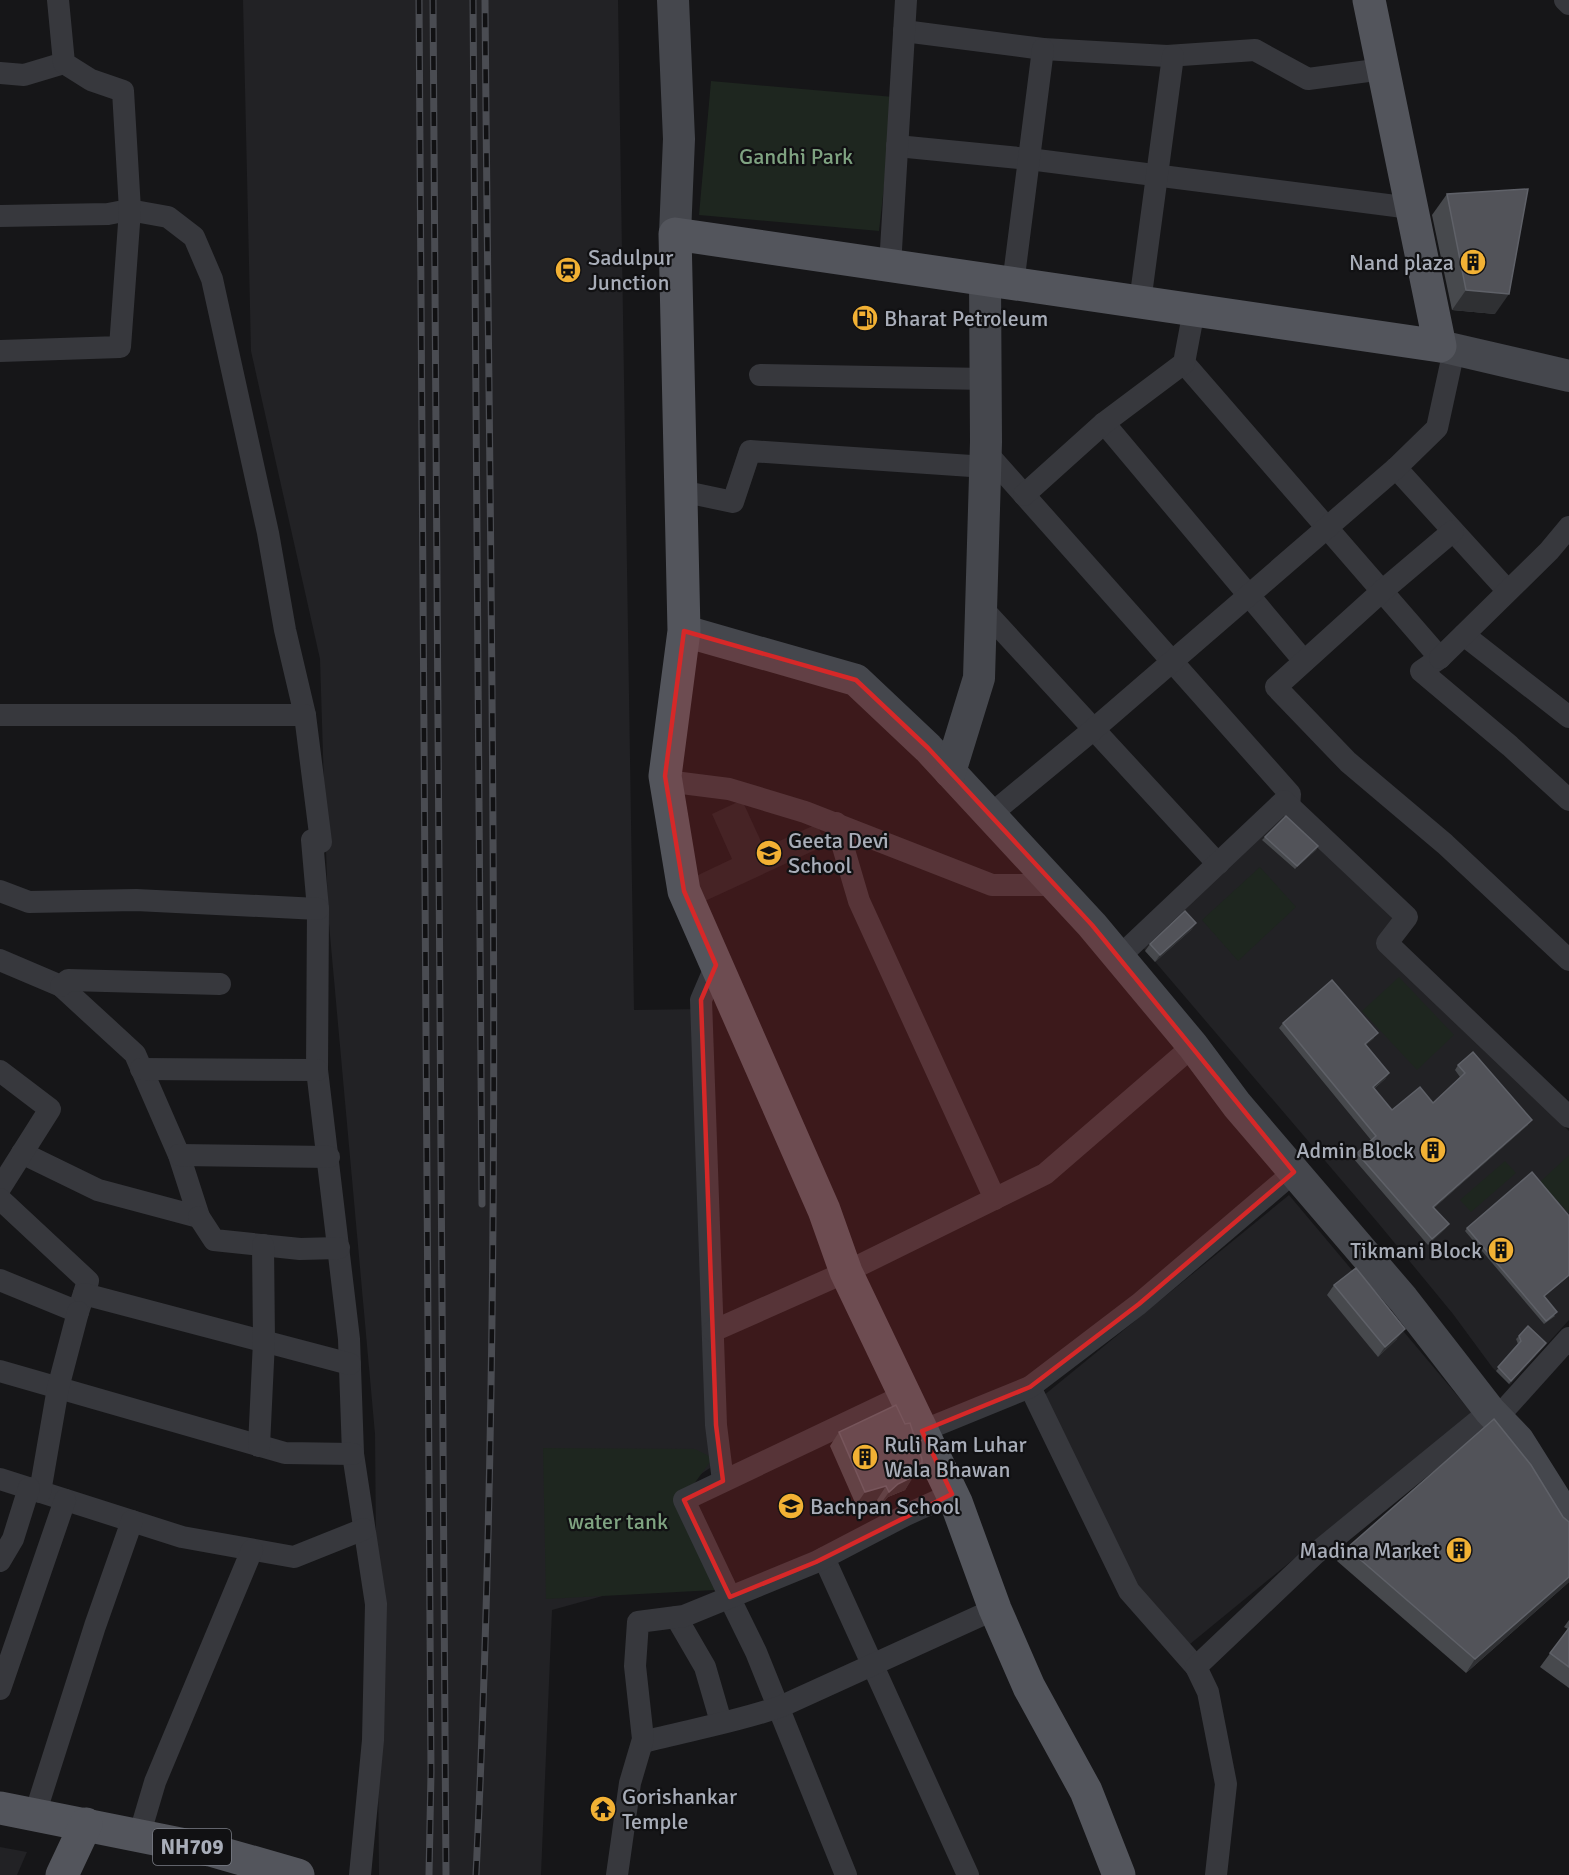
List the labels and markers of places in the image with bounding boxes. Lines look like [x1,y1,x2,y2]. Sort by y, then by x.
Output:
place label: Sadulpur Junction [588,244,673,296]
building icon: Nand plaza [1458,247,1488,277]
place label: Nand plaza [1349,249,1454,276]
station icon: Sadulpur Junction [553,255,583,285]
fuel station icon: Bharat Petroleum [850,303,880,333]
place label: Bharat Petroleum [884,305,1048,332]
place label: Geeta Devi School [788,827,889,879]
school or university icon: Geeta Devi School [754,838,784,868]
building icon: Admin Block [1418,1135,1448,1165]
place label: Admin Block [1296,1137,1414,1164]
building icon: Tikmani Block [1486,1235,1516,1265]
place label: Tikmani Block [1350,1237,1482,1264]
place label: Ruli Ram Luhar Wala Bhawan [884,1431,1027,1483]
building icon: Ruli Ram Luhar Wala Bhawan [850,1442,880,1472]
school or university icon: Bachpan School [776,1491,806,1521]
place label: Bachpan School [810,1493,960,1520]
building icon: Madina Market [1444,1535,1474,1565]
place label: Madina Market [1299,1537,1440,1564]
place label: Gorishankar Temple [622,1783,737,1835]
temple icon: Gorishankar Temple [588,1794,618,1824]

